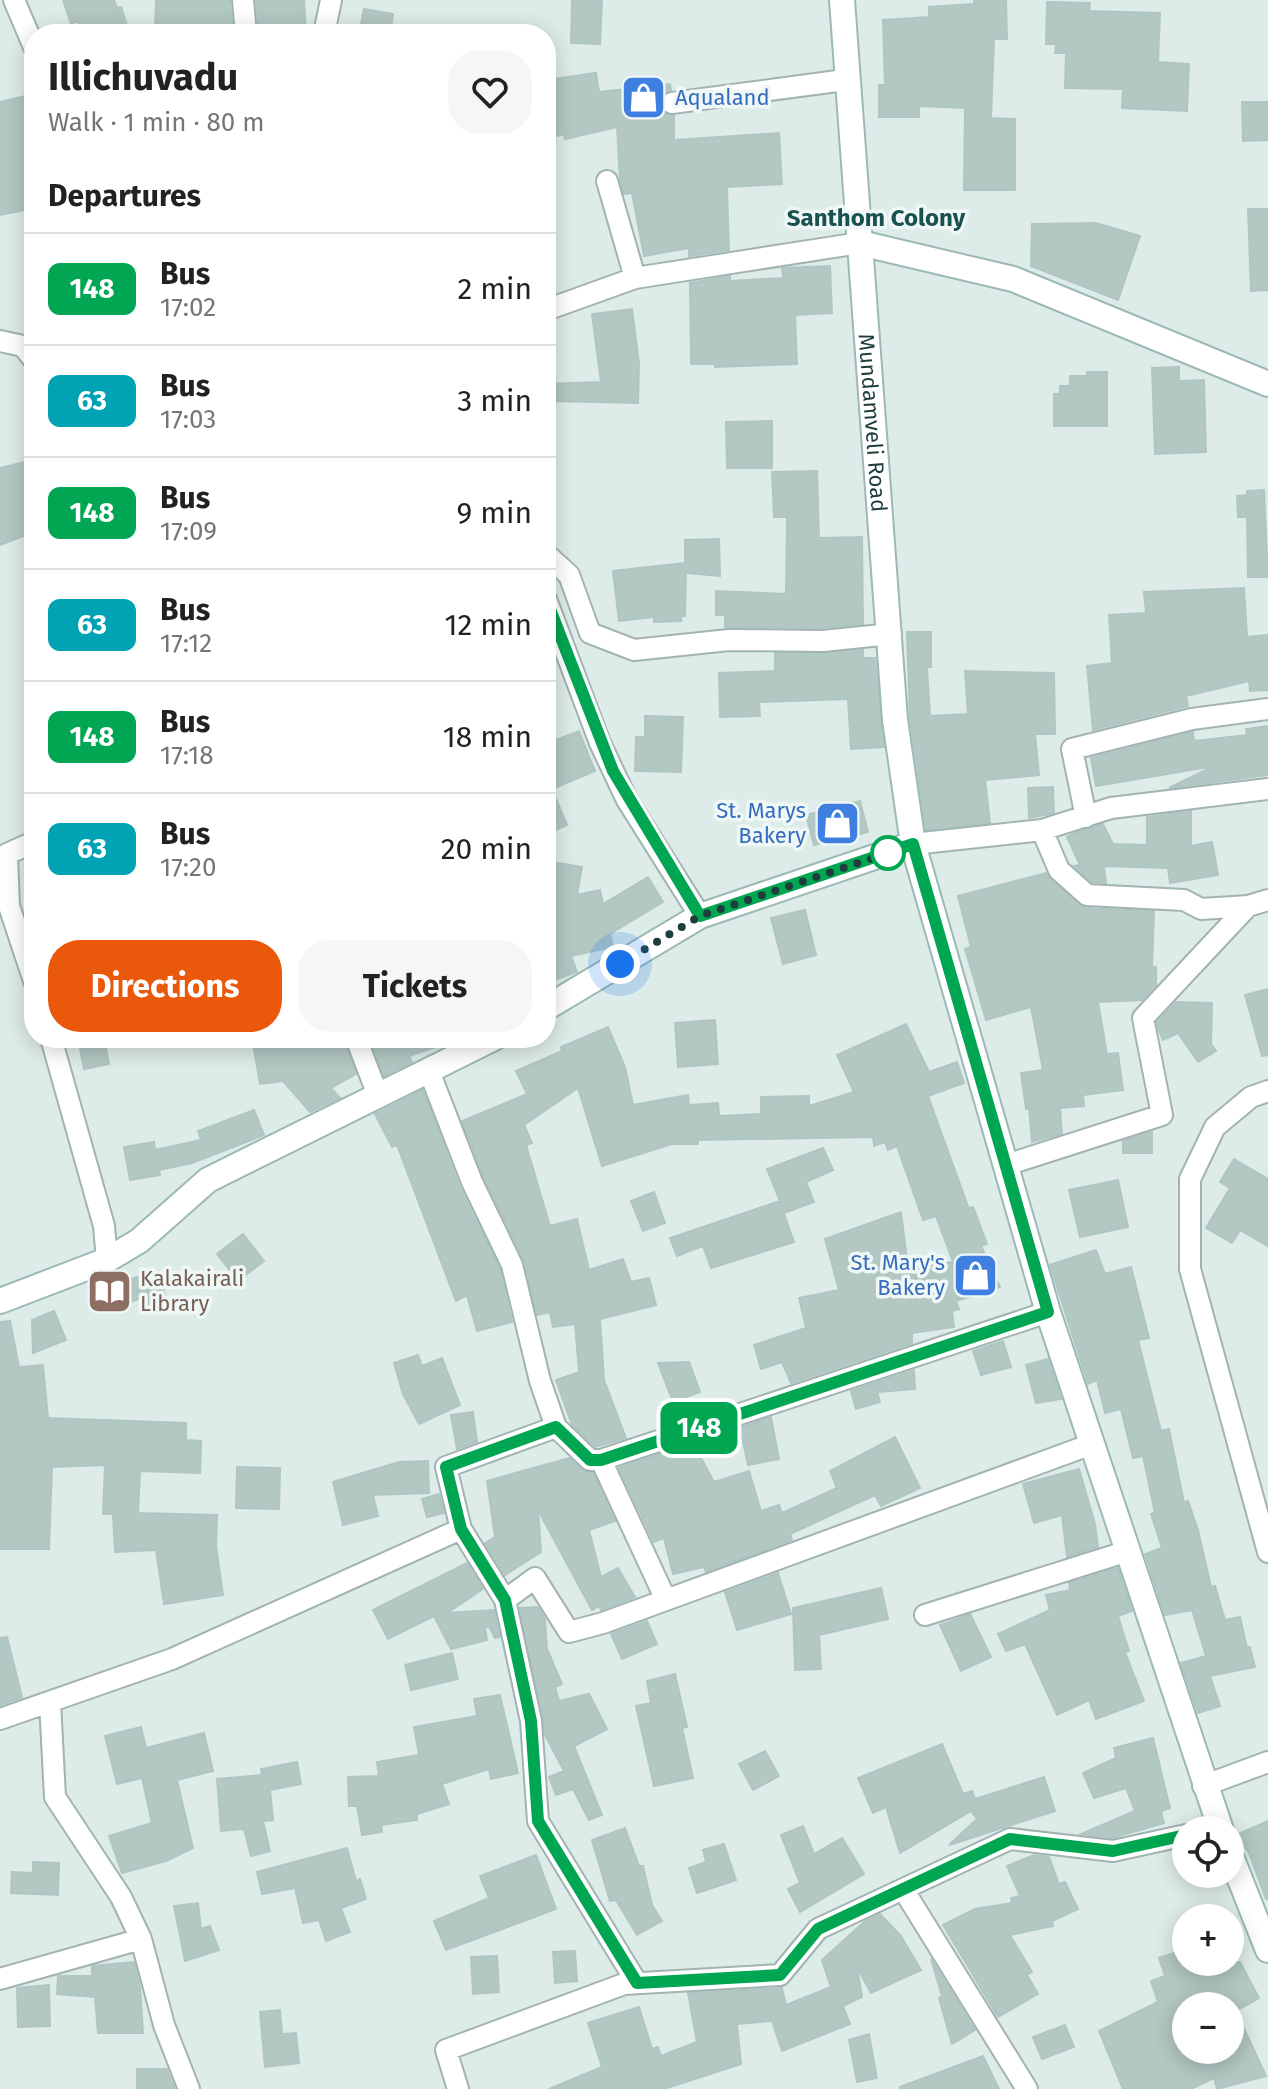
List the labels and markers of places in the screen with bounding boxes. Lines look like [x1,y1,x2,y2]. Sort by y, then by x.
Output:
shop icon: Aqualand [620,73,668,121]
place label: Aqualand [675,84,770,111]
place label: St. Marys Bakery [716,797,806,849]
shop icon: St. Marys Bakery [813,799,861,847]
unlabelled marker [871,836,905,870]
place label: St. Mary's Bakery [851,1249,945,1301]
shop icon: St. Mary's Bakery [952,1251,1000,1299]
place label: Kalakairali Library [140,1265,244,1317]
library icon: Kalakairali Library [85,1267,133,1315]

